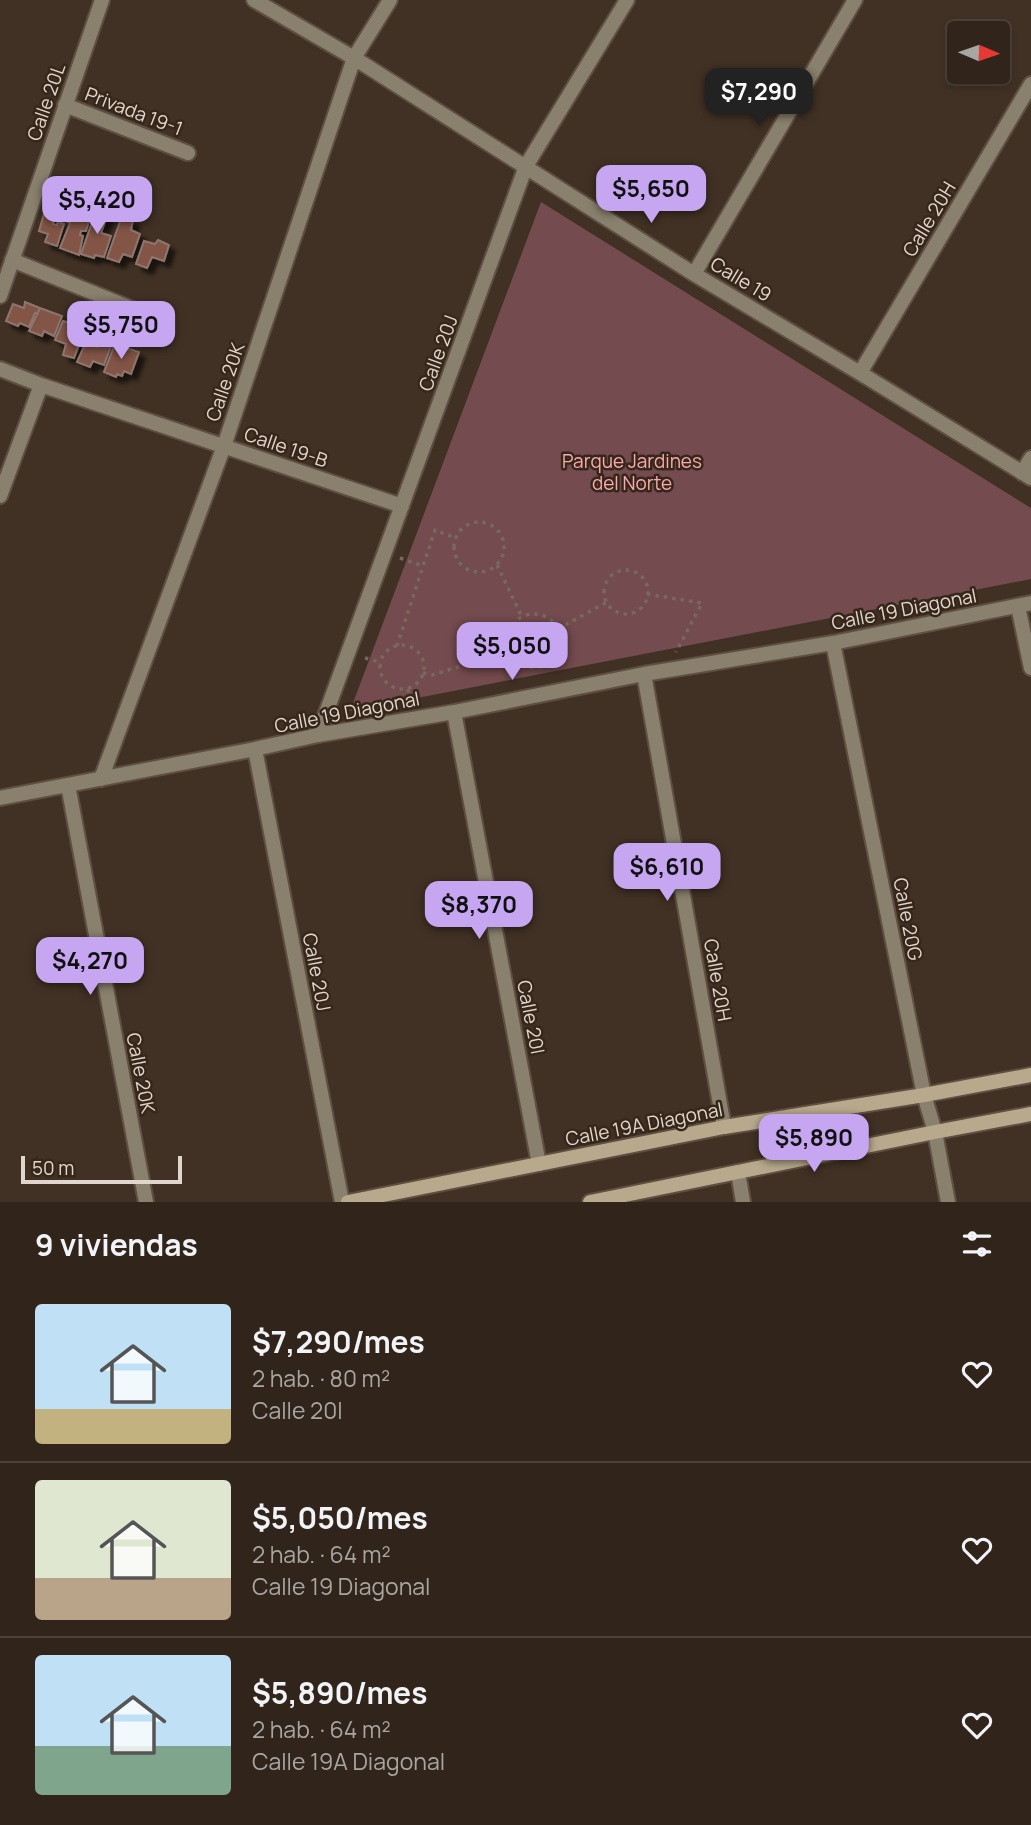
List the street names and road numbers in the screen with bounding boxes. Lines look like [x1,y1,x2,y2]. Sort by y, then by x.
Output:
street label: Calle 20L [21,60,71,144]
street label: Privada 19-1 [81,80,187,142]
street label: Calle 20H [896,177,962,261]
street label: Calle 19 [706,251,776,307]
street label: Calle 20J [412,311,464,395]
street label: Calle 20K [199,338,251,425]
street label: Calle 19-B [241,421,332,474]
street label: Calle 19 Diagonal [829,582,979,636]
street label: Calle 19 Diagonal [272,685,422,739]
street label: Calle 20G [887,875,929,963]
street label: Calle 20J [297,931,337,1013]
street label: Calle 20H [698,937,738,1023]
street label: Calle 20I [511,978,551,1056]
street label: Calle 20K [120,1030,162,1116]
street label: Calle 19A Diagonal [563,1096,725,1152]

